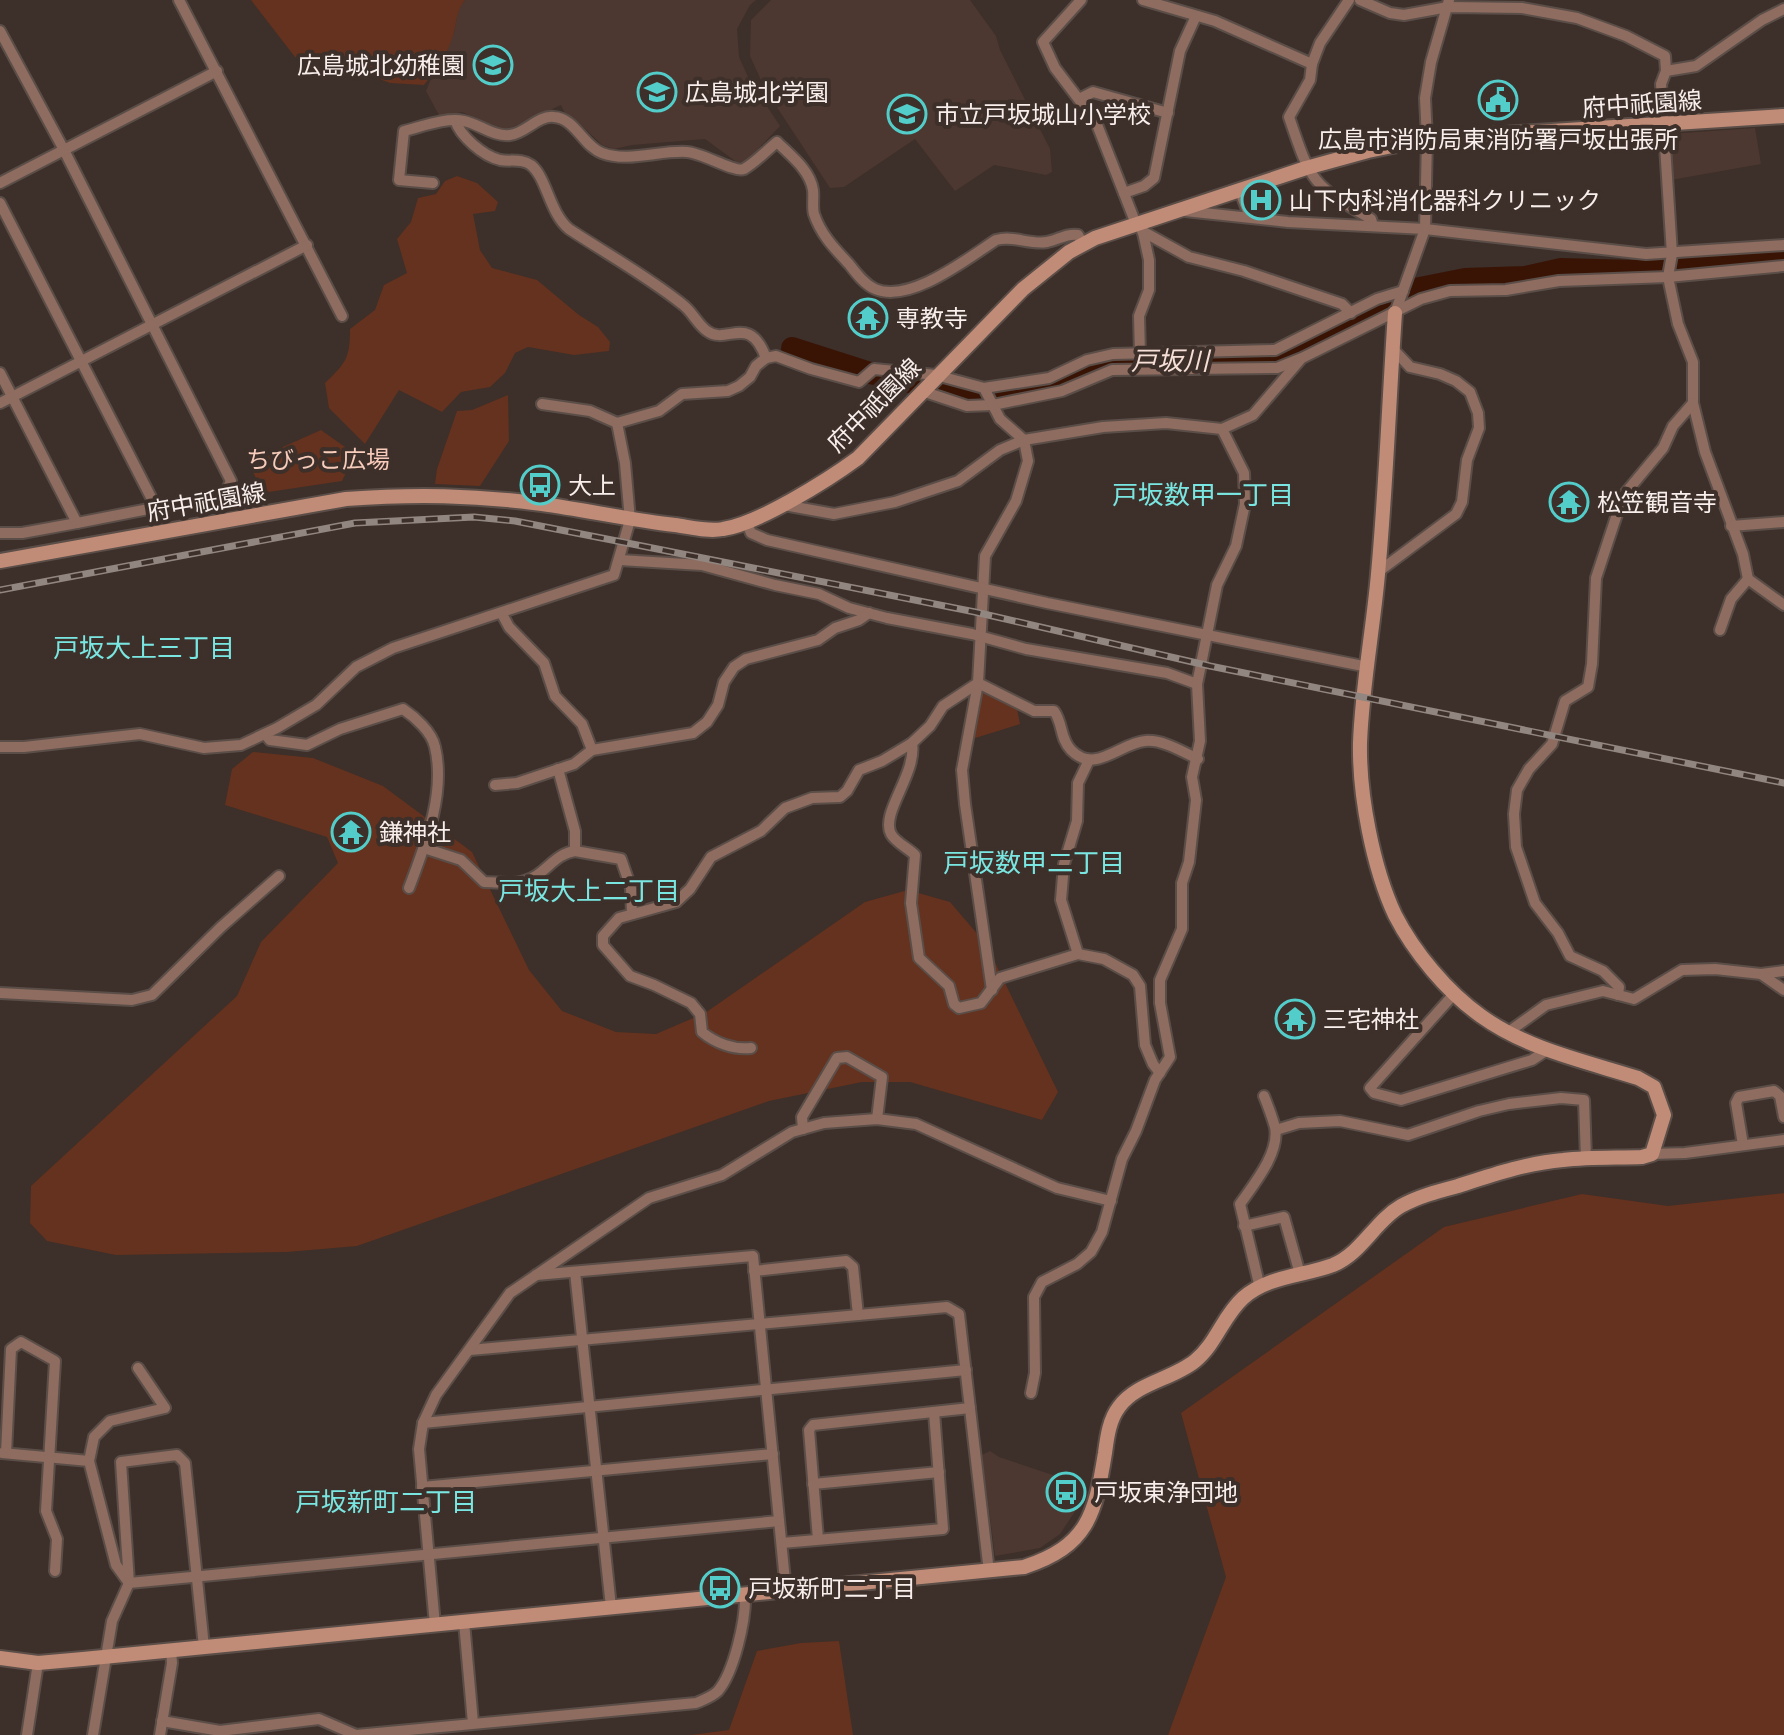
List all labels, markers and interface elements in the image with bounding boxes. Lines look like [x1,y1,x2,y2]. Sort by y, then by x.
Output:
school or university icon: 広島城北幼稚園 [472,44,514,86]
place label: 広島城北幼稚園 [297,51,465,80]
school or university icon: 広島城北学園 [636,71,678,113]
place label: 広島城北学園 [685,78,829,107]
public building icon: 広島市消防局東消防署戸坂出張所 [1477,79,1519,121]
street label: 府中祇園線 [1581,85,1703,123]
school or university icon: 市立戸坂城山小学校 [886,93,928,135]
place label: 市立戸坂城山小学校 [935,100,1151,129]
place label: 広島市消防局東消防署戸坂出張所 [1318,125,1678,154]
hospital icon: 山下内科消化器科クリニック [1240,179,1282,221]
place label: 山下内科消化器科クリニック [1289,186,1601,215]
temple icon: 専教寺 [847,297,889,339]
place label: 専教寺 [896,304,968,333]
water label: 戸坂川 [1131,346,1212,376]
street label: 府中祇園線 [821,352,927,458]
park label: ちびっこ広場 [246,445,390,474]
bus stop icon: 大上 [519,464,561,506]
place label: 大上 [568,471,616,500]
street label: 府中祇園線 [144,477,268,527]
district label: 戸坂数甲一丁目 [1112,480,1294,510]
temple icon: 松笠観音寺 [1548,481,1590,523]
place label: 松笠観音寺 [1597,488,1717,517]
district label: 戸坂大上三丁目 [53,633,235,663]
temple icon: 鎌神社 [330,811,372,853]
place label: 鎌神社 [379,818,451,847]
district label: 戸坂数甲二丁目 [943,848,1125,878]
district label: 戸坂大上二丁目 [498,876,680,906]
temple icon: 三宅神社 [1274,998,1316,1040]
place label: 三宅神社 [1323,1005,1419,1034]
bus stop icon: 戸坂東浄団地 [1045,1471,1087,1513]
place label: 戸坂東浄団地 [1094,1478,1238,1507]
district label: 戸坂新町二丁目 [295,1487,477,1517]
bus stop icon: 戸坂新町二丁目 [699,1567,741,1609]
place label: 戸坂新町二丁目 [748,1574,916,1603]

